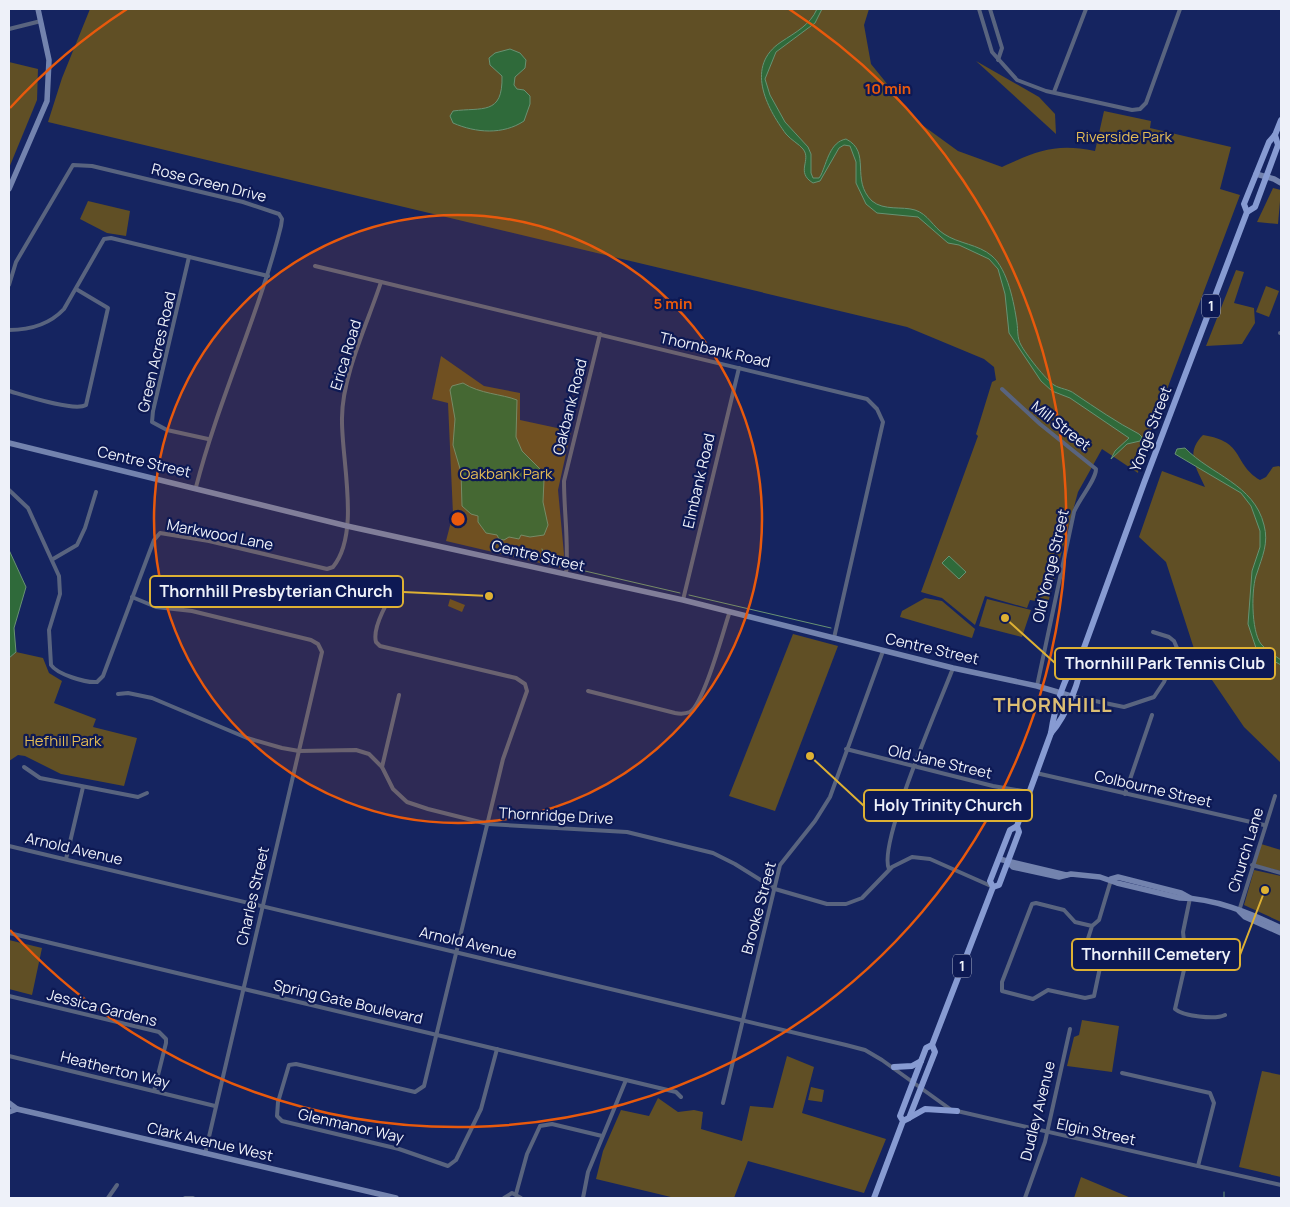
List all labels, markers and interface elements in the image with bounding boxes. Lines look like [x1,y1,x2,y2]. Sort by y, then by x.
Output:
text: 10 min [865,78,911,99]
park label: Riverside Park [1076,126,1173,147]
street label: Rose Green Drive [149,158,269,207]
street label: Green Acres Road [132,289,181,414]
text: 5 min [654,293,692,314]
road number: 1 [1202,294,1220,318]
street label: Erica Road [325,317,366,393]
street label: Thornbank Road [658,327,773,372]
street label: Oakbank Road [547,356,592,457]
street label: Yonge Street [1125,383,1176,474]
street label: Mill Street [1027,396,1095,455]
street label: Elmbank Road [677,431,720,530]
street label: Centre Street [95,441,193,482]
park label: Oakbank Park [459,463,553,484]
street label: Old Yonge Street [1027,507,1074,625]
centre of rings [449,510,467,528]
street label: Markwood Lane [165,514,275,555]
street label: Centre Street [489,535,587,576]
callout: Thornhill Presbyterian Church [150,576,403,607]
text: Thornhill Presbyterian Church [160,580,392,602]
street label: Centre Street [883,628,981,669]
callout: Thornhill Park Tennis Club [1055,648,1275,679]
text: Thornhill Park Tennis Club [1065,652,1265,674]
district label: THORNHILL [993,691,1113,718]
park label: Hefhill Park [24,730,102,751]
street label: Old Jane Street [886,739,994,784]
street label: Colbourne Street [1092,765,1214,812]
callout: Holy Trinity Church [864,790,1032,821]
text: Holy Trinity Church [874,794,1022,816]
street label: Thornridge Drive [498,802,614,829]
street label: Church Lane [1223,805,1268,895]
street label: Arnold Avenue [23,827,125,870]
street label: Charles Street [231,845,274,947]
street label: Brooke Street [736,859,781,957]
street label: Arnold Avenue [417,921,519,964]
callout: Thornhill Cemetery [1072,939,1240,970]
text: Thornhill Cemetery [1082,943,1231,965]
road number: 1 [953,954,971,978]
street label: Spring Gate Boulevard [271,974,425,1029]
street label: Jessica Gardens [45,984,160,1031]
street label: Heatherton Way [58,1046,172,1093]
street label: Dudley Avenue [1015,1059,1060,1163]
street label: Glenmanor Way [296,1103,406,1148]
street label: Elgin Street [1055,1113,1138,1150]
street label: Clark Avenue West [145,1117,275,1166]

